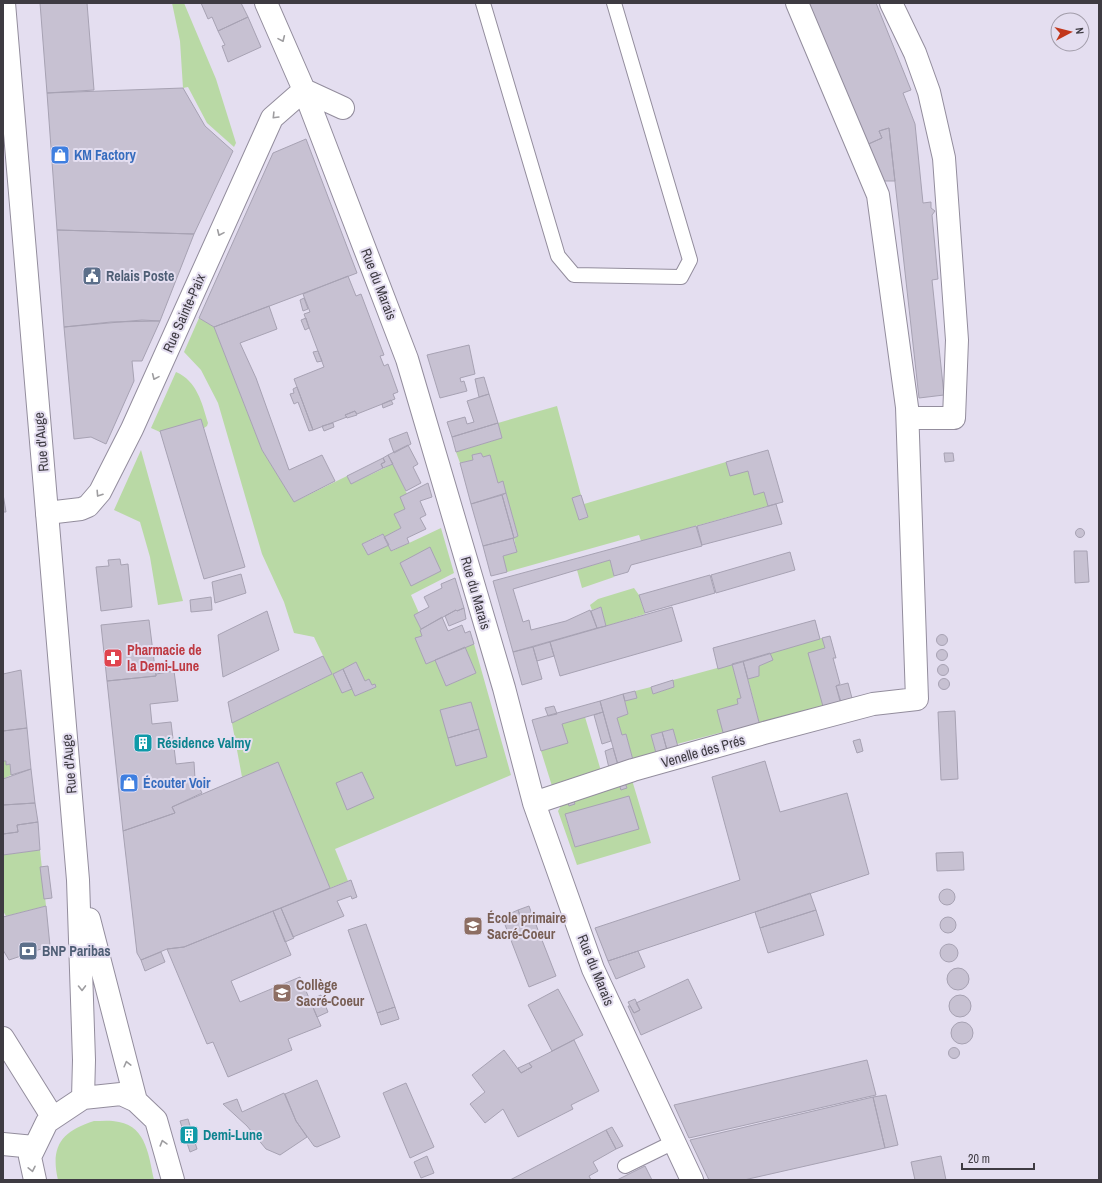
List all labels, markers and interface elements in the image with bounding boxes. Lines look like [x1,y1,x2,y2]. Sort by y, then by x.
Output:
north arrow [1050,12,1090,52]
text: N [1073,27,1087,35]
one-way arrow [277,35,285,42]
one-way arrow [272,111,280,118]
shop icon: KM Factory [49,144,71,166]
place label: KM Factory [74,146,137,164]
one-way arrow [217,228,225,236]
street label: Rue du Marais [357,246,401,323]
public building icon: Relais Poste [81,265,103,287]
place label: Relais Poste [106,267,174,285]
street label: Rue Sainte-Paix [159,271,209,355]
one-way arrow [152,372,160,380]
street label: Rue d'Auge [29,412,53,472]
one-way arrow [96,489,103,496]
street label: Rue du Marais [457,554,495,632]
place label: Pharmacie de la Demi-Lune [127,641,202,675]
pharmacy icon: Pharmacie de la Demi-Lune [102,647,124,669]
street label: Venelle des Prés [659,730,747,772]
building icon: Résidence Valmy [132,732,154,754]
street label: Rue d'Auge [57,734,81,794]
place label: Résidence Valmy [157,734,251,752]
shop icon: Écouter Voir [118,772,140,794]
place label: Écouter Voir [143,774,211,792]
place label: École primaire Sacré-Coeur [487,909,566,943]
school or university icon: École primaire Sacré-Coeur [462,915,484,937]
street label: Rue du Marais [574,932,619,1009]
bank icon: BNP Paribas [17,940,39,962]
place label: BNP Paribas [42,942,111,960]
place label: Collège Sacré-Coeur [296,976,365,1010]
school or university icon: Collège Sacré-Coeur [271,982,293,1004]
one-way arrow [78,985,86,991]
one-way arrow [123,1060,131,1067]
building icon: Demi-Lune [178,1124,200,1146]
place label: Demi-Lune [203,1126,262,1144]
one-way arrow [159,1139,168,1146]
scale bar [962,1145,1034,1171]
text: 20 m [968,1151,990,1167]
one-way arrow [28,1165,36,1172]

